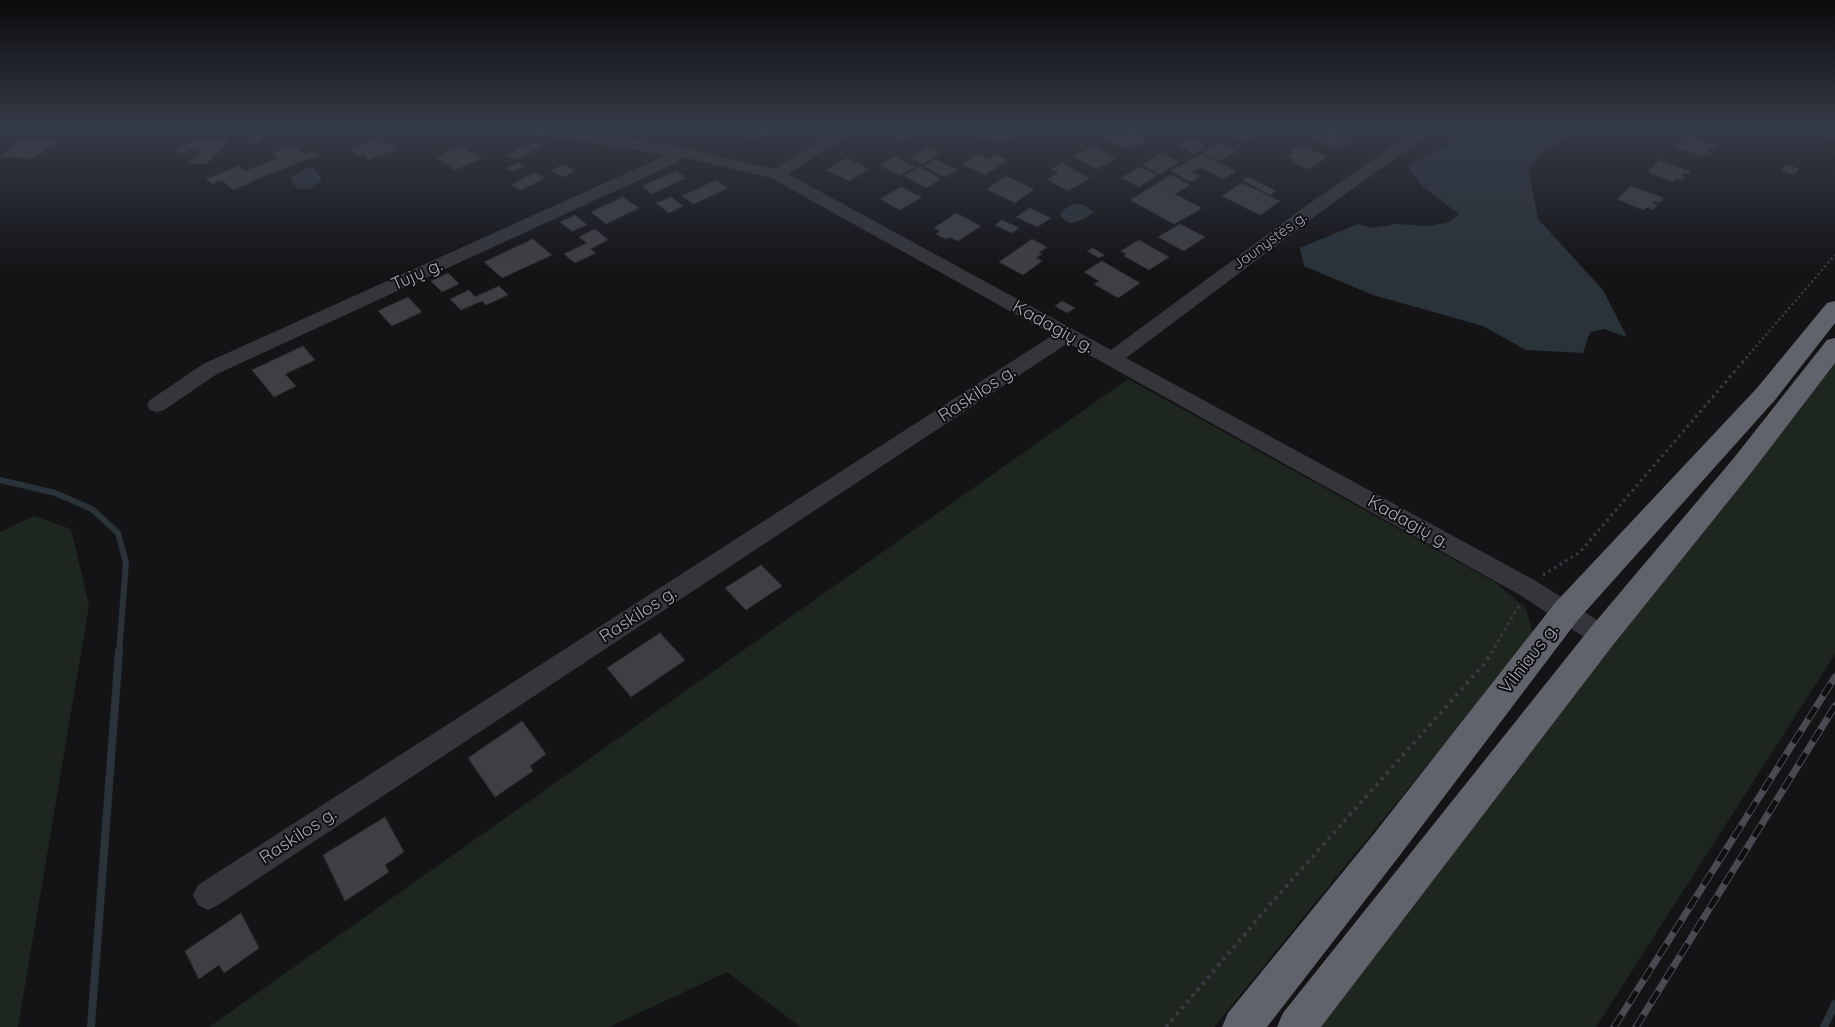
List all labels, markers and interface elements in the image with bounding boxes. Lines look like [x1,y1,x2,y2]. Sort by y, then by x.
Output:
street label: Jaunystės g. [1230,208,1310,274]
street label: Tujų g. [388,254,446,296]
street label: Kadagių g. [1009,296,1097,358]
street label: Raskilos g. [934,361,1020,427]
street label: Kadagių g. [1364,491,1452,553]
street label: Raskilos g. [595,582,681,648]
street label: Vilniaus g. [1495,620,1563,698]
street label: Raskilos g. [255,803,341,869]

